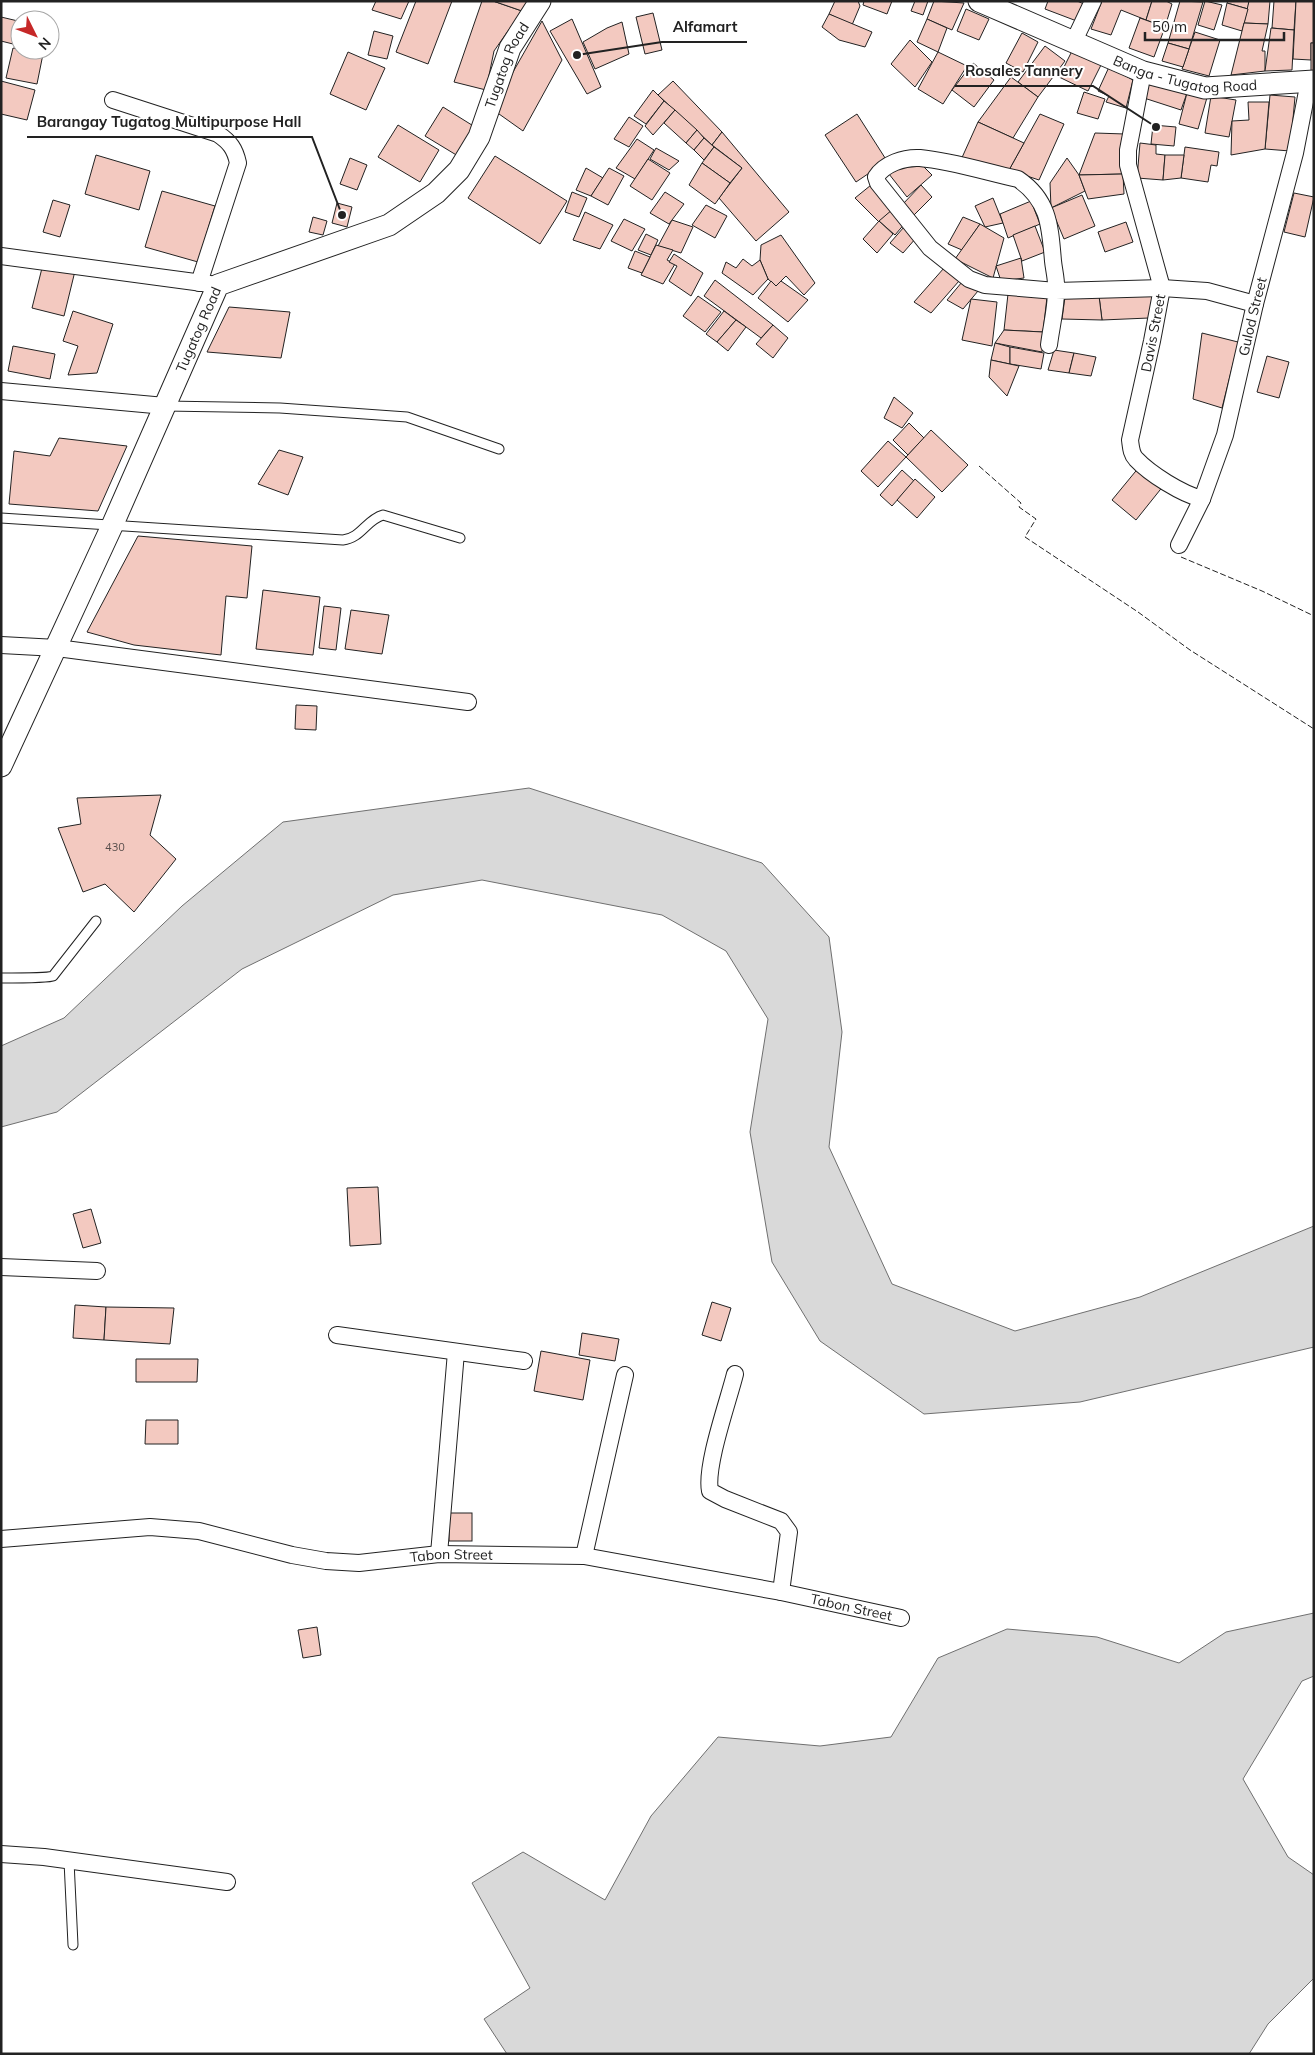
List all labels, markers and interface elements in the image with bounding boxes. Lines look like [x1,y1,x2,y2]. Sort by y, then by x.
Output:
north arrow [10,10,60,60]
scale bar [1145,10,1284,42]
callout: Alfamart [662,12,747,42]
text: Alfamart [673,17,738,36]
text: 50 m [1152,17,1187,36]
street label: Tugatog Road [481,19,533,110]
text: N [34,34,55,54]
street label: Banga - Tugatog Road [1110,51,1258,97]
callout: Rosales Tannery [955,56,1093,86]
text: Rosales Tannery [965,61,1084,80]
callout: Barangay Tugatog Multipurpose Hall [27,107,312,137]
text: Barangay Tugatog Multipurpose Hall [37,112,301,131]
street label: Gulod Street [1234,275,1271,358]
street label: Tugatog Road [172,284,225,375]
street label: Davis Street [1137,292,1169,373]
house number: 430 [105,840,125,854]
street label: Tabon Street [409,1545,493,1566]
street label: Tabon Street [809,1590,894,1625]

